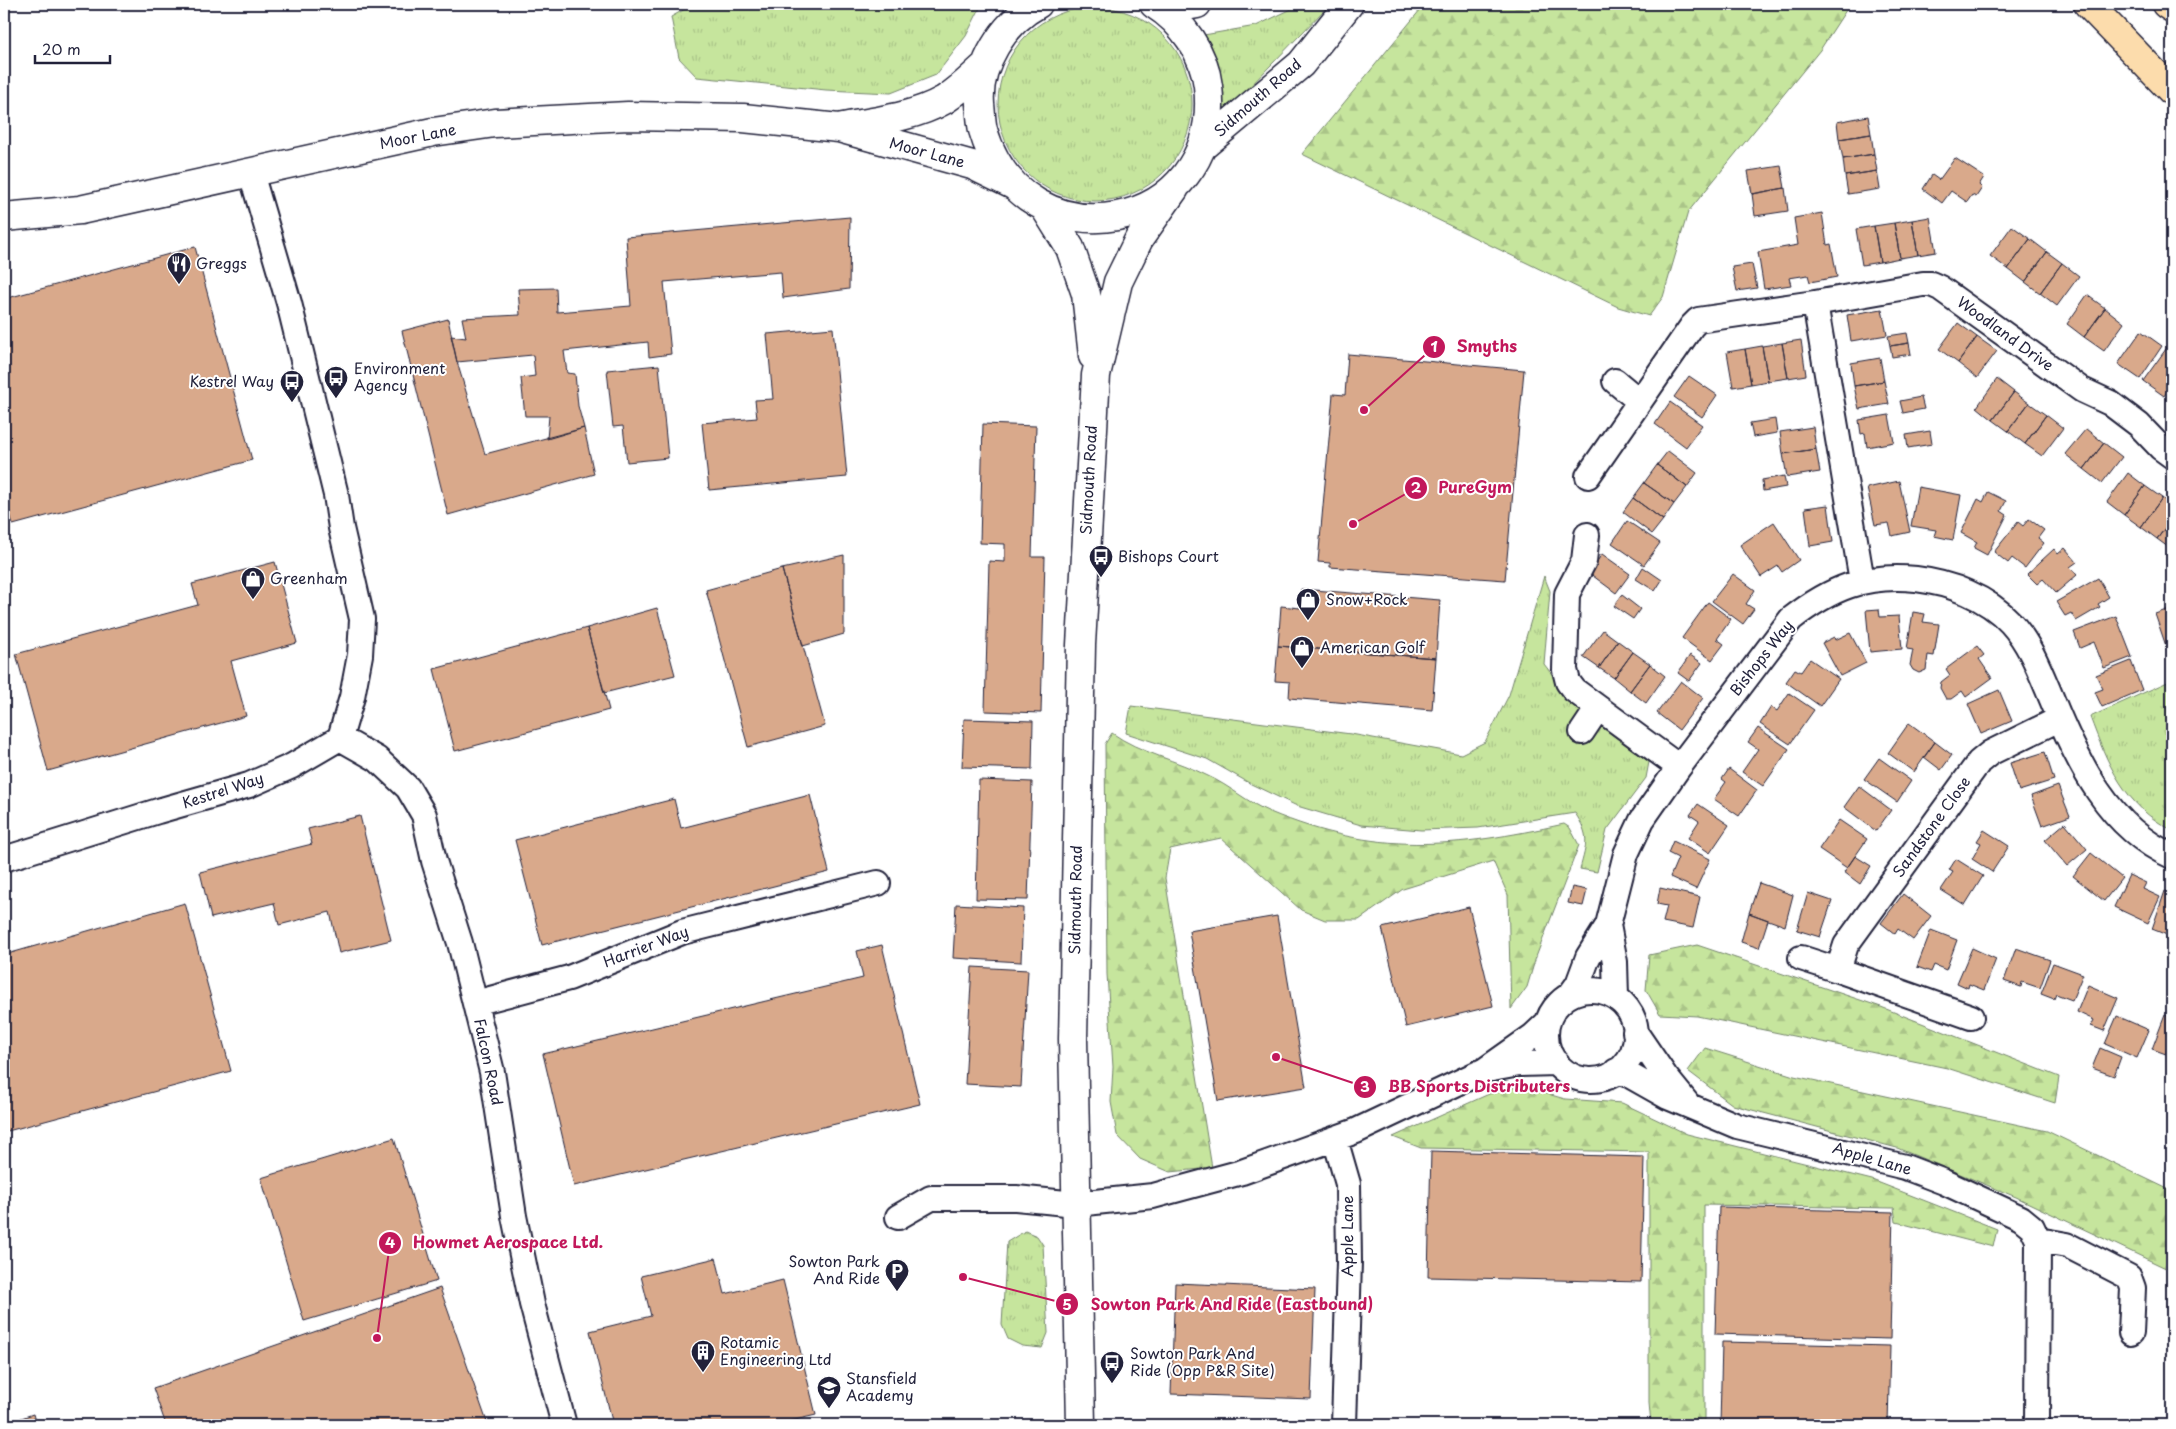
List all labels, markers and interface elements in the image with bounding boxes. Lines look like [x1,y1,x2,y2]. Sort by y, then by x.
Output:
scale bar [35,32,110,64]
text: 20 m [42,37,81,60]
street label: Sidmouth Road [1208,52,1306,141]
street label: Moor Lane [377,117,458,154]
street label: Moor Lane [887,130,968,173]
restaurant icon: Greggs [166,251,192,285]
place label: Greggs [196,251,247,274]
street label: Woodland Drive [1953,290,2059,376]
callout: Smyths [1421,331,1527,362]
text: Smyths [1457,333,1517,357]
text: 1 [1430,334,1438,357]
place label: Environment Agency [354,356,445,396]
bus stop icon: Environment Agency [323,365,349,399]
place label: Kestrel Way [189,369,274,392]
bus stop icon: Kestrel Way [279,369,305,403]
street label: Sidmouth Road [1073,425,1102,535]
callout: PureGym [1403,472,1522,503]
text: PureGym [1438,474,1512,498]
text: 2 [1411,475,1422,498]
bus stop icon: Bishops Court [1088,544,1114,578]
place label: Bishops Court [1118,544,1219,567]
shop icon: Greenham [240,566,266,600]
place label: Greenham [270,566,348,589]
shop icon: Snow+Rock [1295,587,1321,621]
place label: Snow+Rock [1326,587,1408,610]
street label: Bishops Way [1724,614,1798,700]
shop icon: American Golf [1289,635,1315,669]
place label: American Golf [1320,635,1426,658]
street label: Kestrel Way [179,766,266,814]
street label: Sandstone Close [1886,771,1975,881]
street label: Sidmouth Road [1062,845,1087,955]
street label: Harrier Way [599,919,692,972]
street label: Falcon Road [469,1016,510,1107]
callout: BB Sports Distributers [1353,1071,1580,1102]
text: BB Sports Distributers [1388,1073,1570,1097]
text: 3 [1360,1074,1370,1097]
street label: Apple Lane [1830,1135,1915,1180]
street label: Apple Lane [1335,1195,1358,1277]
callout: Howmet Aerospace Ltd. [378,1227,613,1258]
text: Howmet Aerospace Ltd. [413,1229,603,1253]
text: 4 [385,1230,395,1253]
place label: Sowton Park And Ride [788,1249,880,1289]
parking icon: Sowton Park And Ride [884,1258,910,1292]
callout: Sowton Park And Ride (Eastbound) [1055,1289,1383,1320]
text: Sowton Park And Ride (Eastbound) [1091,1291,1373,1315]
text: 5 [1062,1292,1072,1315]
place label: Rotamic Engineering Ltd [720,1330,832,1370]
building icon: Rotamic Engineering Ltd [690,1339,716,1373]
place label: Sowton Park And Ride (Opp P&R Site) [1130,1341,1275,1381]
bus stop icon: Sowton Park And Ride (Opp P&R Site) [1099,1350,1125,1384]
place label: Stansfield Academy [846,1366,917,1406]
school or university icon: Stansfield Academy [816,1375,842,1409]

